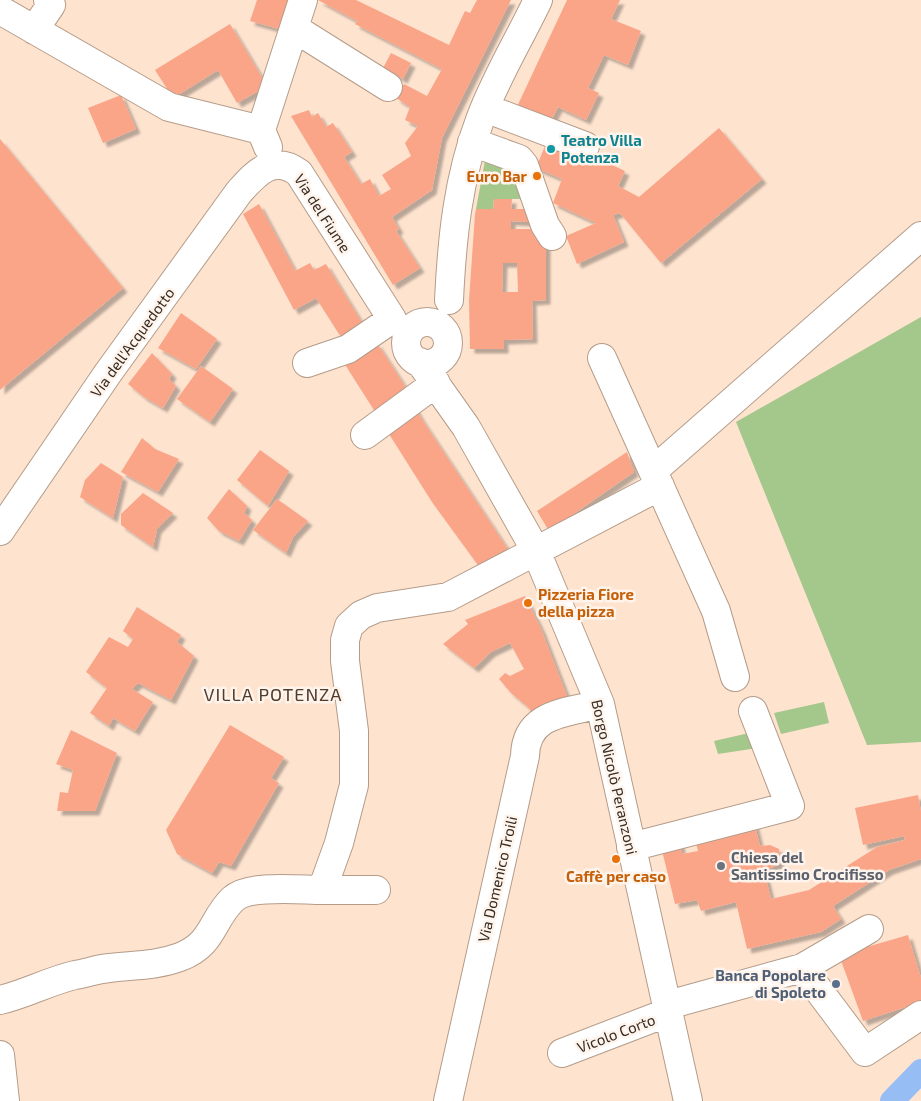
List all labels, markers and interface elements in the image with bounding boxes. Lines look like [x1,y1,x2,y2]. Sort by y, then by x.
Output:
place label: Teatro Villa Potenza [561,131,642,166]
marker: Teatro Villa Potenza [545,143,557,155]
place label: Euro Bar [467,167,528,185]
street label: Via del Fiume [291,170,355,256]
marker: Euro Bar [531,170,543,182]
street label: Via dell'Acquedotto [86,284,178,400]
place label: Pizzeria Fiore della pizza [538,585,634,620]
marker: Pizzeria Fiore della pizza [522,597,534,609]
district label: VILLA POTENZA [204,683,342,705]
street label: Borgo Nicolò Peranzoni [588,698,642,856]
street label: Via Domenico Troili [474,814,520,944]
place label: Chiesa del Santissimo Crocifisso [731,848,884,883]
marker: Caffè per caso [610,853,622,865]
marker: Chiesa del Santissimo Crocifisso [715,860,727,872]
place label: Caffè per caso [566,867,666,885]
place label: Banca Popolare di Spoleto [715,966,826,1001]
marker: Banca Popolare di Spoleto [830,978,842,990]
street label: Vicolo Corto [574,1010,658,1056]

